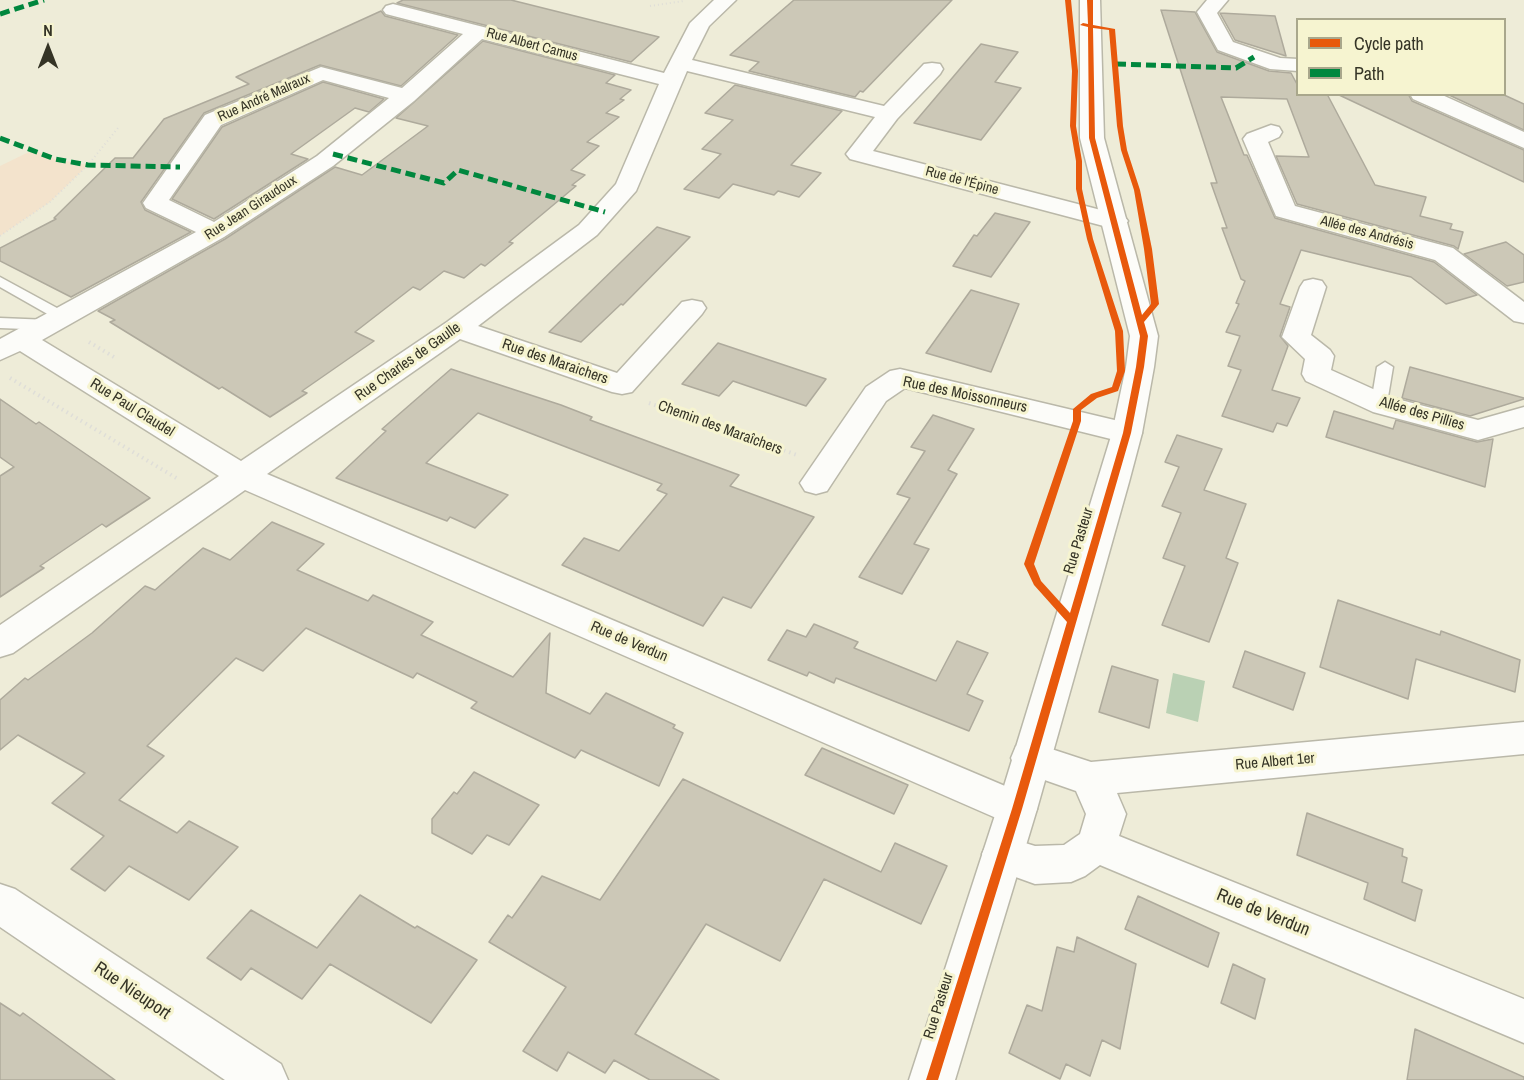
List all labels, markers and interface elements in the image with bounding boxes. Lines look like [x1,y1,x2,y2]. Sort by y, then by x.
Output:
north arrow [18,18,78,78]
legend [1296,18,1506,96]
text: N [43,19,53,41]
street label: Rue Albert Camus [485,25,579,65]
text: Cycle path [1354,31,1424,56]
text: Path [1354,61,1384,86]
street label: Rue André Malraux [215,70,313,126]
street label: Rue de l'Épine [924,163,1000,199]
street label: Rue Jean Giraudoux [202,172,300,244]
street label: Allée des Andrésis [1319,212,1415,254]
street label: Rue Charles de Gaulle [352,319,464,405]
street label: Rue des Maraichers [500,335,610,389]
street label: Rue des Moissonneurs [901,373,1029,417]
street label: Rue Paul Claudel [87,375,177,441]
street label: Allée des Pillies [1377,393,1467,435]
street label: Chemin des Maraîchers [655,397,785,459]
street label: Rue Pasteur [1060,506,1098,576]
street label: Rue de Verdun [588,618,670,666]
street label: Rue Albert 1er [1235,750,1315,774]
street label: Rue de Verdun [1213,885,1313,941]
street label: Rue Nieuport [90,958,174,1024]
street label: Rue Pasteur [920,971,958,1041]

